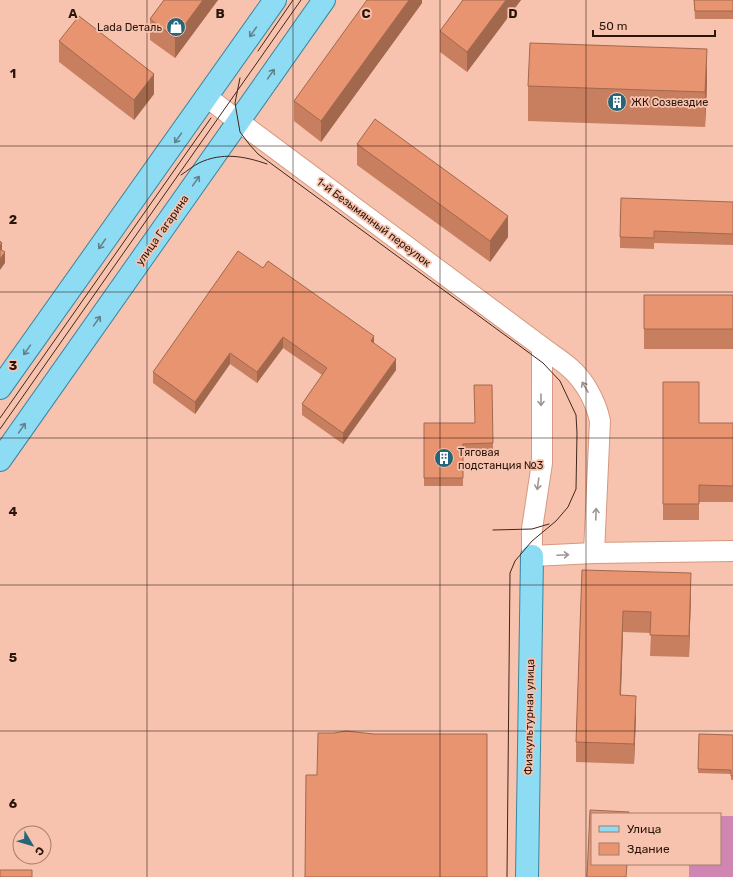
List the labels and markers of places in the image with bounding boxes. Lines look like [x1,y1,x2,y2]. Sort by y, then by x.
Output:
shop icon: Lada Dеталь [165,16,187,38]
place label: Lada Dеталь [97,21,162,34]
building icon: ЖК Созвездие [606,91,628,113]
place label: ЖК Созвездие [631,96,708,109]
place label: Тяговая подстанция №3 [458,446,544,472]
building icon: Тяговая подстанция №3 [433,447,455,469]

